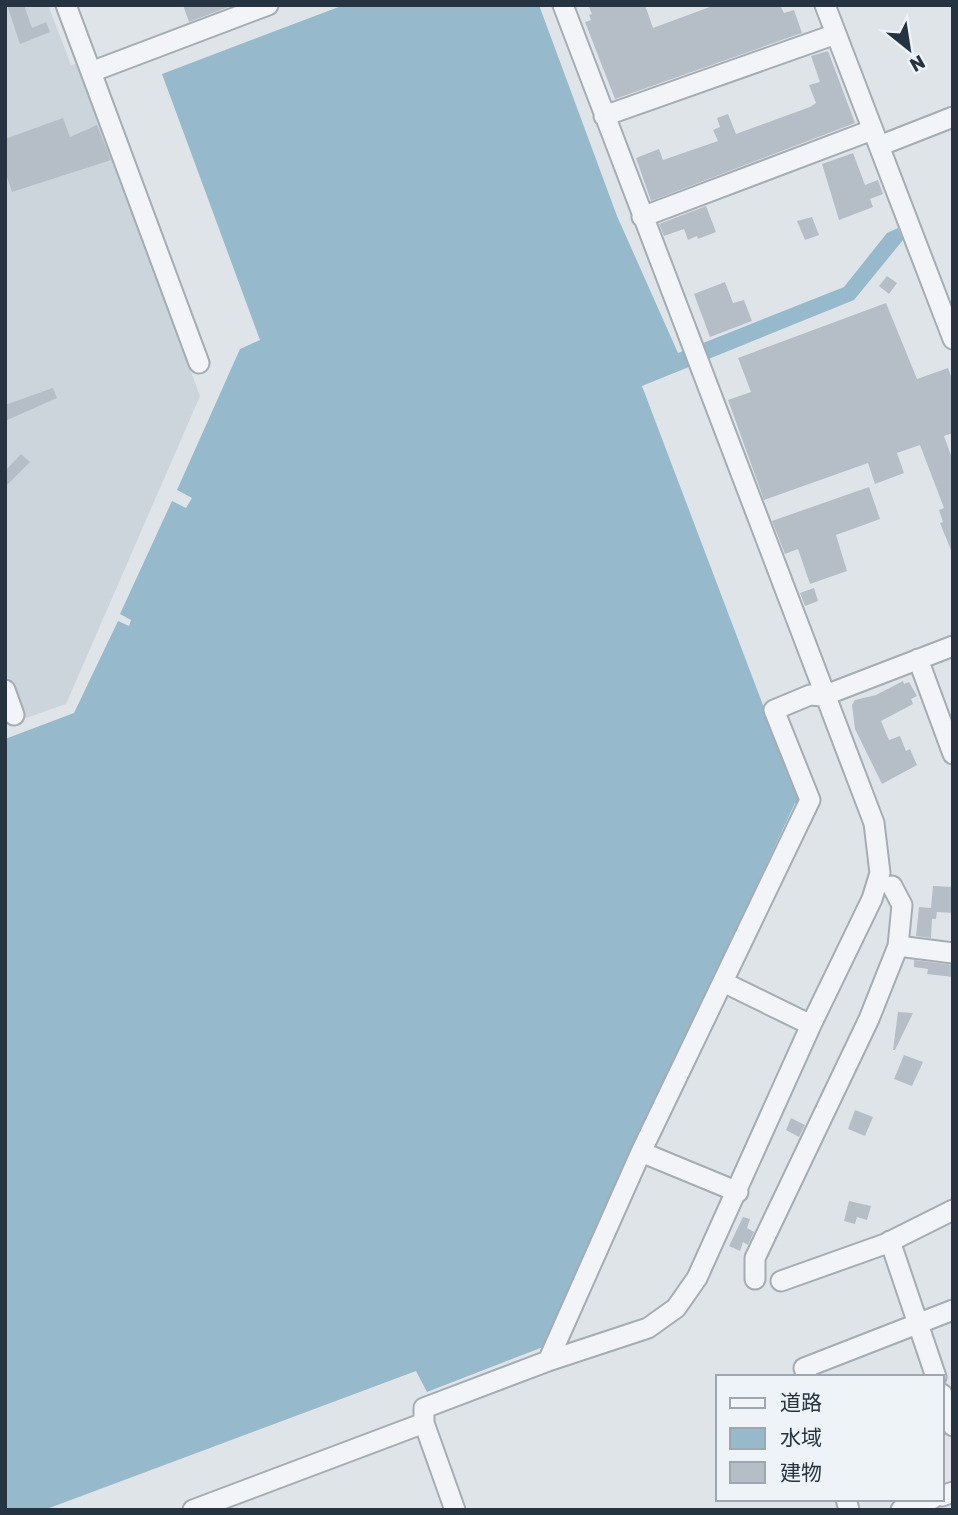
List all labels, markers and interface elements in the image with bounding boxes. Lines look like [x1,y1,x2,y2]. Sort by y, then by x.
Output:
north arrow [874,14,944,84]
text: N [906,50,929,77]
legend [716,1375,944,1501]
text: 道路 [780,1390,822,1415]
text: 水域 [780,1425,822,1450]
text: 建物 [780,1460,822,1485]

